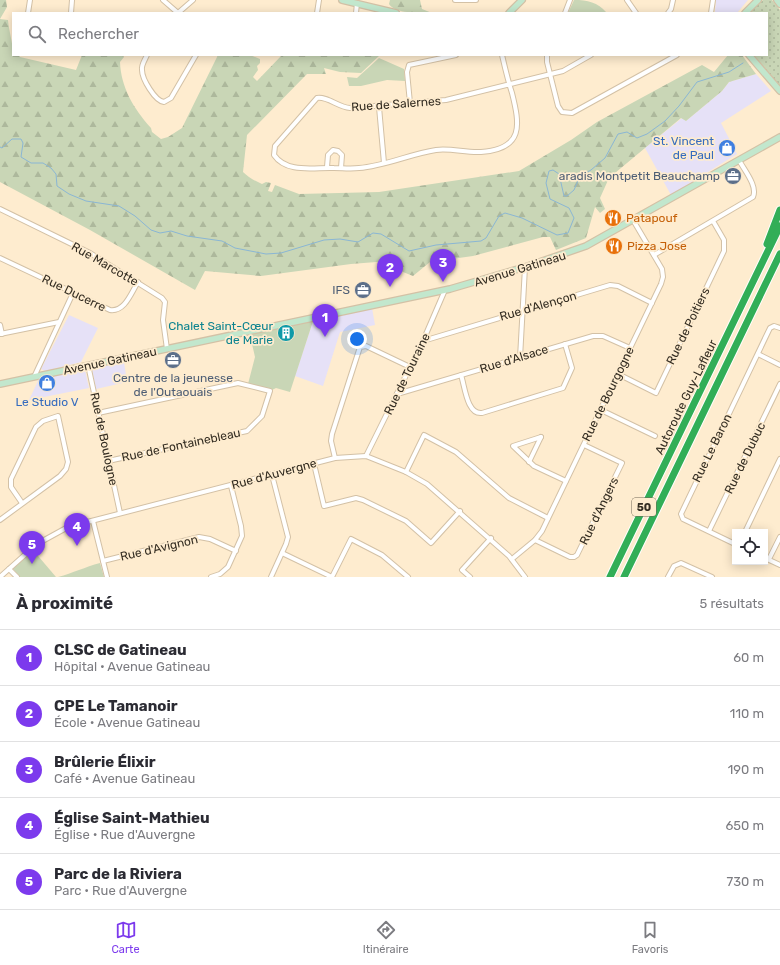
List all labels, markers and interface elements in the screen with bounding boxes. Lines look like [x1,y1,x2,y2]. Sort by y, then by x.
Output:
search box [12,12,768,56]
icon: search [26,23,48,45]
text: Rechercher [58,25,139,43]
street label: Rue de Salernes [351,94,441,114]
place label: St. Vincent de Paul [653,134,714,162]
shop icon: St. Vincent de Paul [717,138,737,158]
office icon: aradis Montpetit Beauchamp [723,166,743,186]
place label: aradis Montpetit Beauchamp [559,169,720,183]
restaurant icon: Patapouf [603,208,623,228]
place label: Patapouf [626,211,678,225]
restaurant icon: Pizza Jose [604,236,624,256]
street label: Rue Marcotte [69,239,141,289]
place label: Pizza Jose [627,239,687,253]
street label: Avenue Gatineau [472,248,568,290]
pin: 3 [430,249,456,282]
pin: 2 [377,254,403,287]
street label: Rue Ducerre [40,272,108,315]
office icon: IFS [353,280,373,300]
place label: IFS [332,283,350,297]
street label: Rue de Poitiers [663,285,713,367]
street label: Rue d'Alençon [498,288,578,324]
pin: 1 [312,304,338,337]
place label: Chalet Saint-Cœur de Marie [168,319,273,347]
building icon: Chalet Saint-Cœur de Marie [276,323,296,343]
your location [347,329,367,349]
street label: Rue de Touraine [381,331,433,417]
street label: Autoroute Guy-Lafleur [652,337,720,457]
street label: Rue d'Alsace [478,342,550,376]
street label: Avenue Gatineau [62,344,158,378]
street label: Rue de Bourgogne [579,344,637,444]
office icon: Centre de la jeunesse de l'Outaouais [163,350,183,370]
place label: Centre de la jeunesse de l'Outaouais [113,371,233,399]
shop icon: Le Studio V [37,373,57,393]
street label: Rue de Boulogne [87,391,121,487]
place label: Le Studio V [15,395,79,409]
street label: Rue Le Baron [689,412,735,484]
street label: Rue de Dubuc [722,420,769,496]
street label: Rue de Fontainebleau [120,426,242,464]
street label: Rue d'Auvergne [230,456,318,492]
street label: Rue d'Angers [577,475,621,547]
road number: 50 [632,498,656,516]
pin: 4 [64,513,90,546]
map controls [732,529,768,565]
button: locate [732,529,768,565]
pin: 5 [19,531,45,564]
street label: Rue d'Avignon [119,532,199,564]
text: À proximité [16,593,113,613]
text: 5 résultats [699,596,764,611]
text: CLSC de Gatineau [54,641,187,659]
text: 1 [26,650,32,665]
text: 60 m [733,650,764,665]
text: Hôpital · Avenue Gatineau [54,659,210,674]
text: CPE Le Tamanoir [54,697,178,715]
text: 2 [25,706,33,721]
text: 110 m [730,706,764,721]
text: École · Avenue Gatineau [54,715,200,730]
text: Brûlerie Élixir [54,753,155,771]
text: 3 [25,762,33,777]
text: 190 m [728,762,764,777]
text: Café · Avenue Gatineau [54,771,195,786]
text: Église Saint-Mathieu [54,809,210,827]
text: 4 [25,818,33,833]
text: 650 m [725,818,764,833]
text: Église · Rue d'Auvergne [54,827,195,842]
text: Parc de la Riviera [54,865,182,883]
text: 5 [25,874,33,889]
text: 730 m [727,874,764,889]
text: Parc · Rue d'Auvergne [54,883,187,898]
tab: Carte [112,919,140,956]
tab: Itinéraire [363,919,409,956]
tab: Favoris [632,919,668,956]

